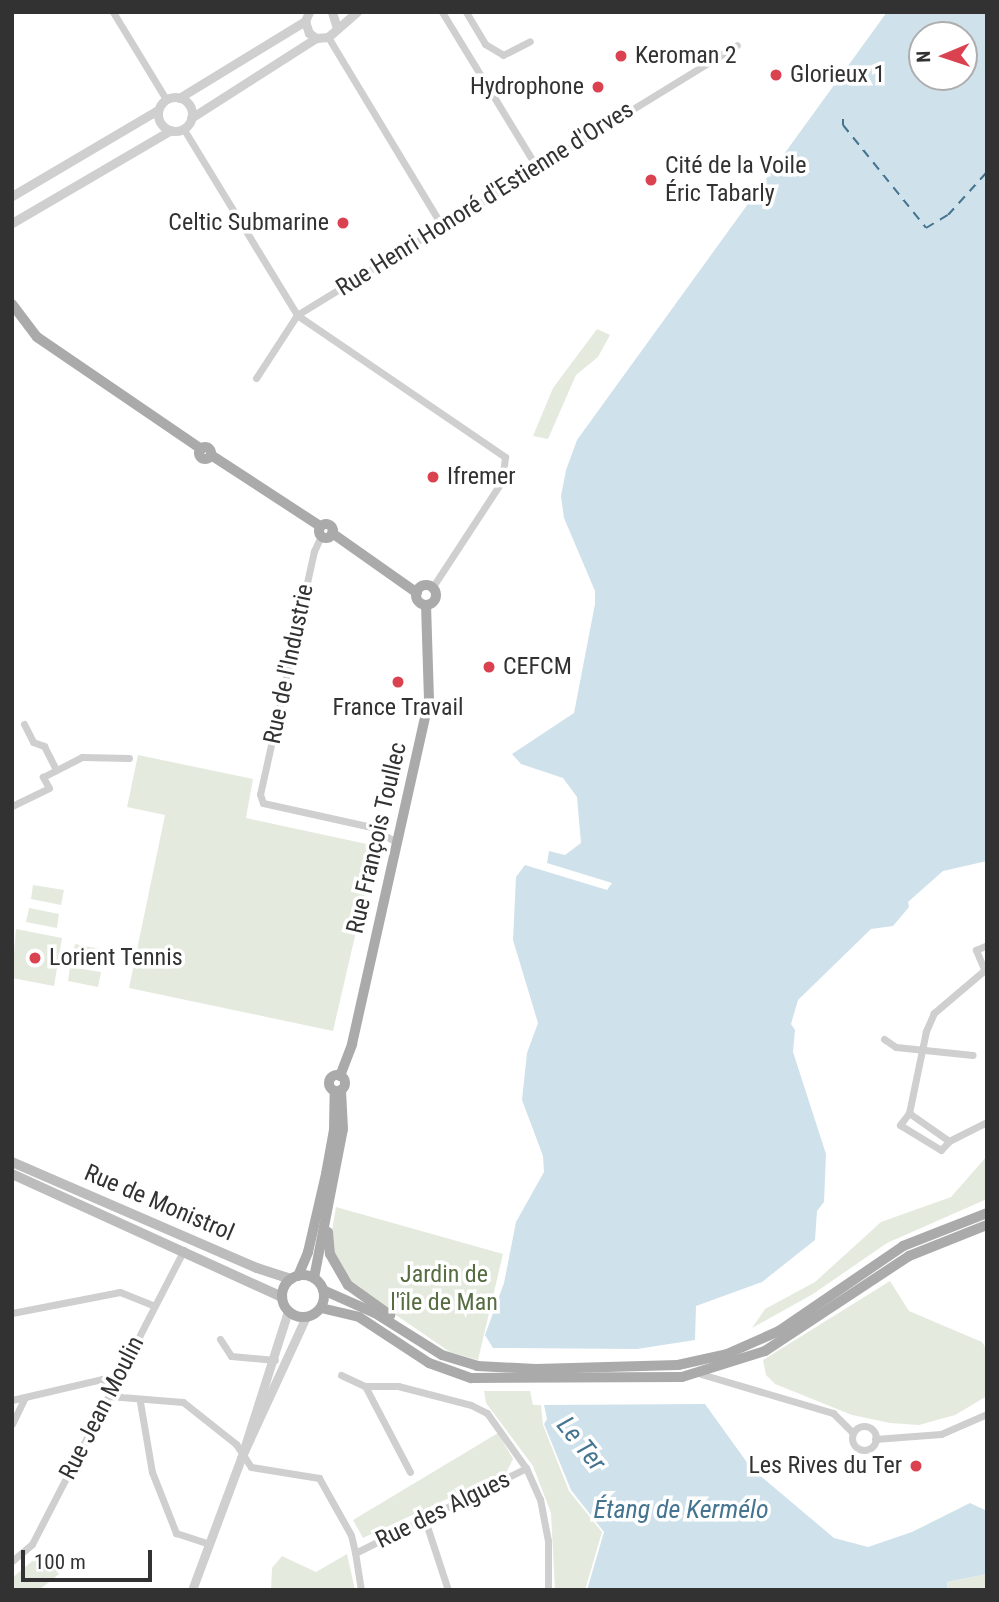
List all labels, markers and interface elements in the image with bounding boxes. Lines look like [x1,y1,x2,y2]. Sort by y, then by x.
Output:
north arrow [908,21,978,91]
place label: Keroman 2 [635,42,737,70]
marker: Keroman 2 [613,48,629,64]
text: N [912,50,935,63]
place label: Glorieux 1 [790,61,885,89]
marker: Glorieux 1 [768,67,784,83]
place label: Hydrophone [470,73,584,101]
marker: Hydrophone [590,79,606,95]
street label: Rue Henri Honoré d'Estienne d'Orves [331,95,639,303]
place label: Cité de la Voile Éric Tabarly [665,152,806,208]
marker: Cité de la Voile Éric Tabarly [643,172,659,188]
place label: Celtic Submarine [168,209,329,237]
marker: Celtic Submarine [335,215,351,231]
place label: Ifremer [447,463,516,491]
marker: Ifremer [425,469,441,485]
street label: Rue de l'Industrie [258,581,320,747]
place label: CEFCM [503,653,572,681]
marker: CEFCM [481,659,497,675]
marker: France Travail [390,674,406,690]
place label: France Travail [332,694,464,722]
street label: Rue François Toullec [341,739,413,937]
place label: Lorient Tennis [49,944,183,972]
marker: Lorient Tennis [27,950,43,966]
street label: Rue de Monistrol [80,1159,238,1247]
park label: Jardin de l'île de Man [390,1261,498,1317]
street label: Rue Jean Moulin [54,1332,150,1484]
water label: Le Ter [550,1410,612,1478]
place label: Les Rives du Ter [748,1452,902,1480]
marker: Les Rives du Ter [908,1458,924,1474]
street label: Rue des Algues [371,1465,515,1555]
water label: Étang de Kermélo [593,1494,769,1526]
scale bar [24,1536,156,1580]
text: 100 m [34,1550,86,1574]

